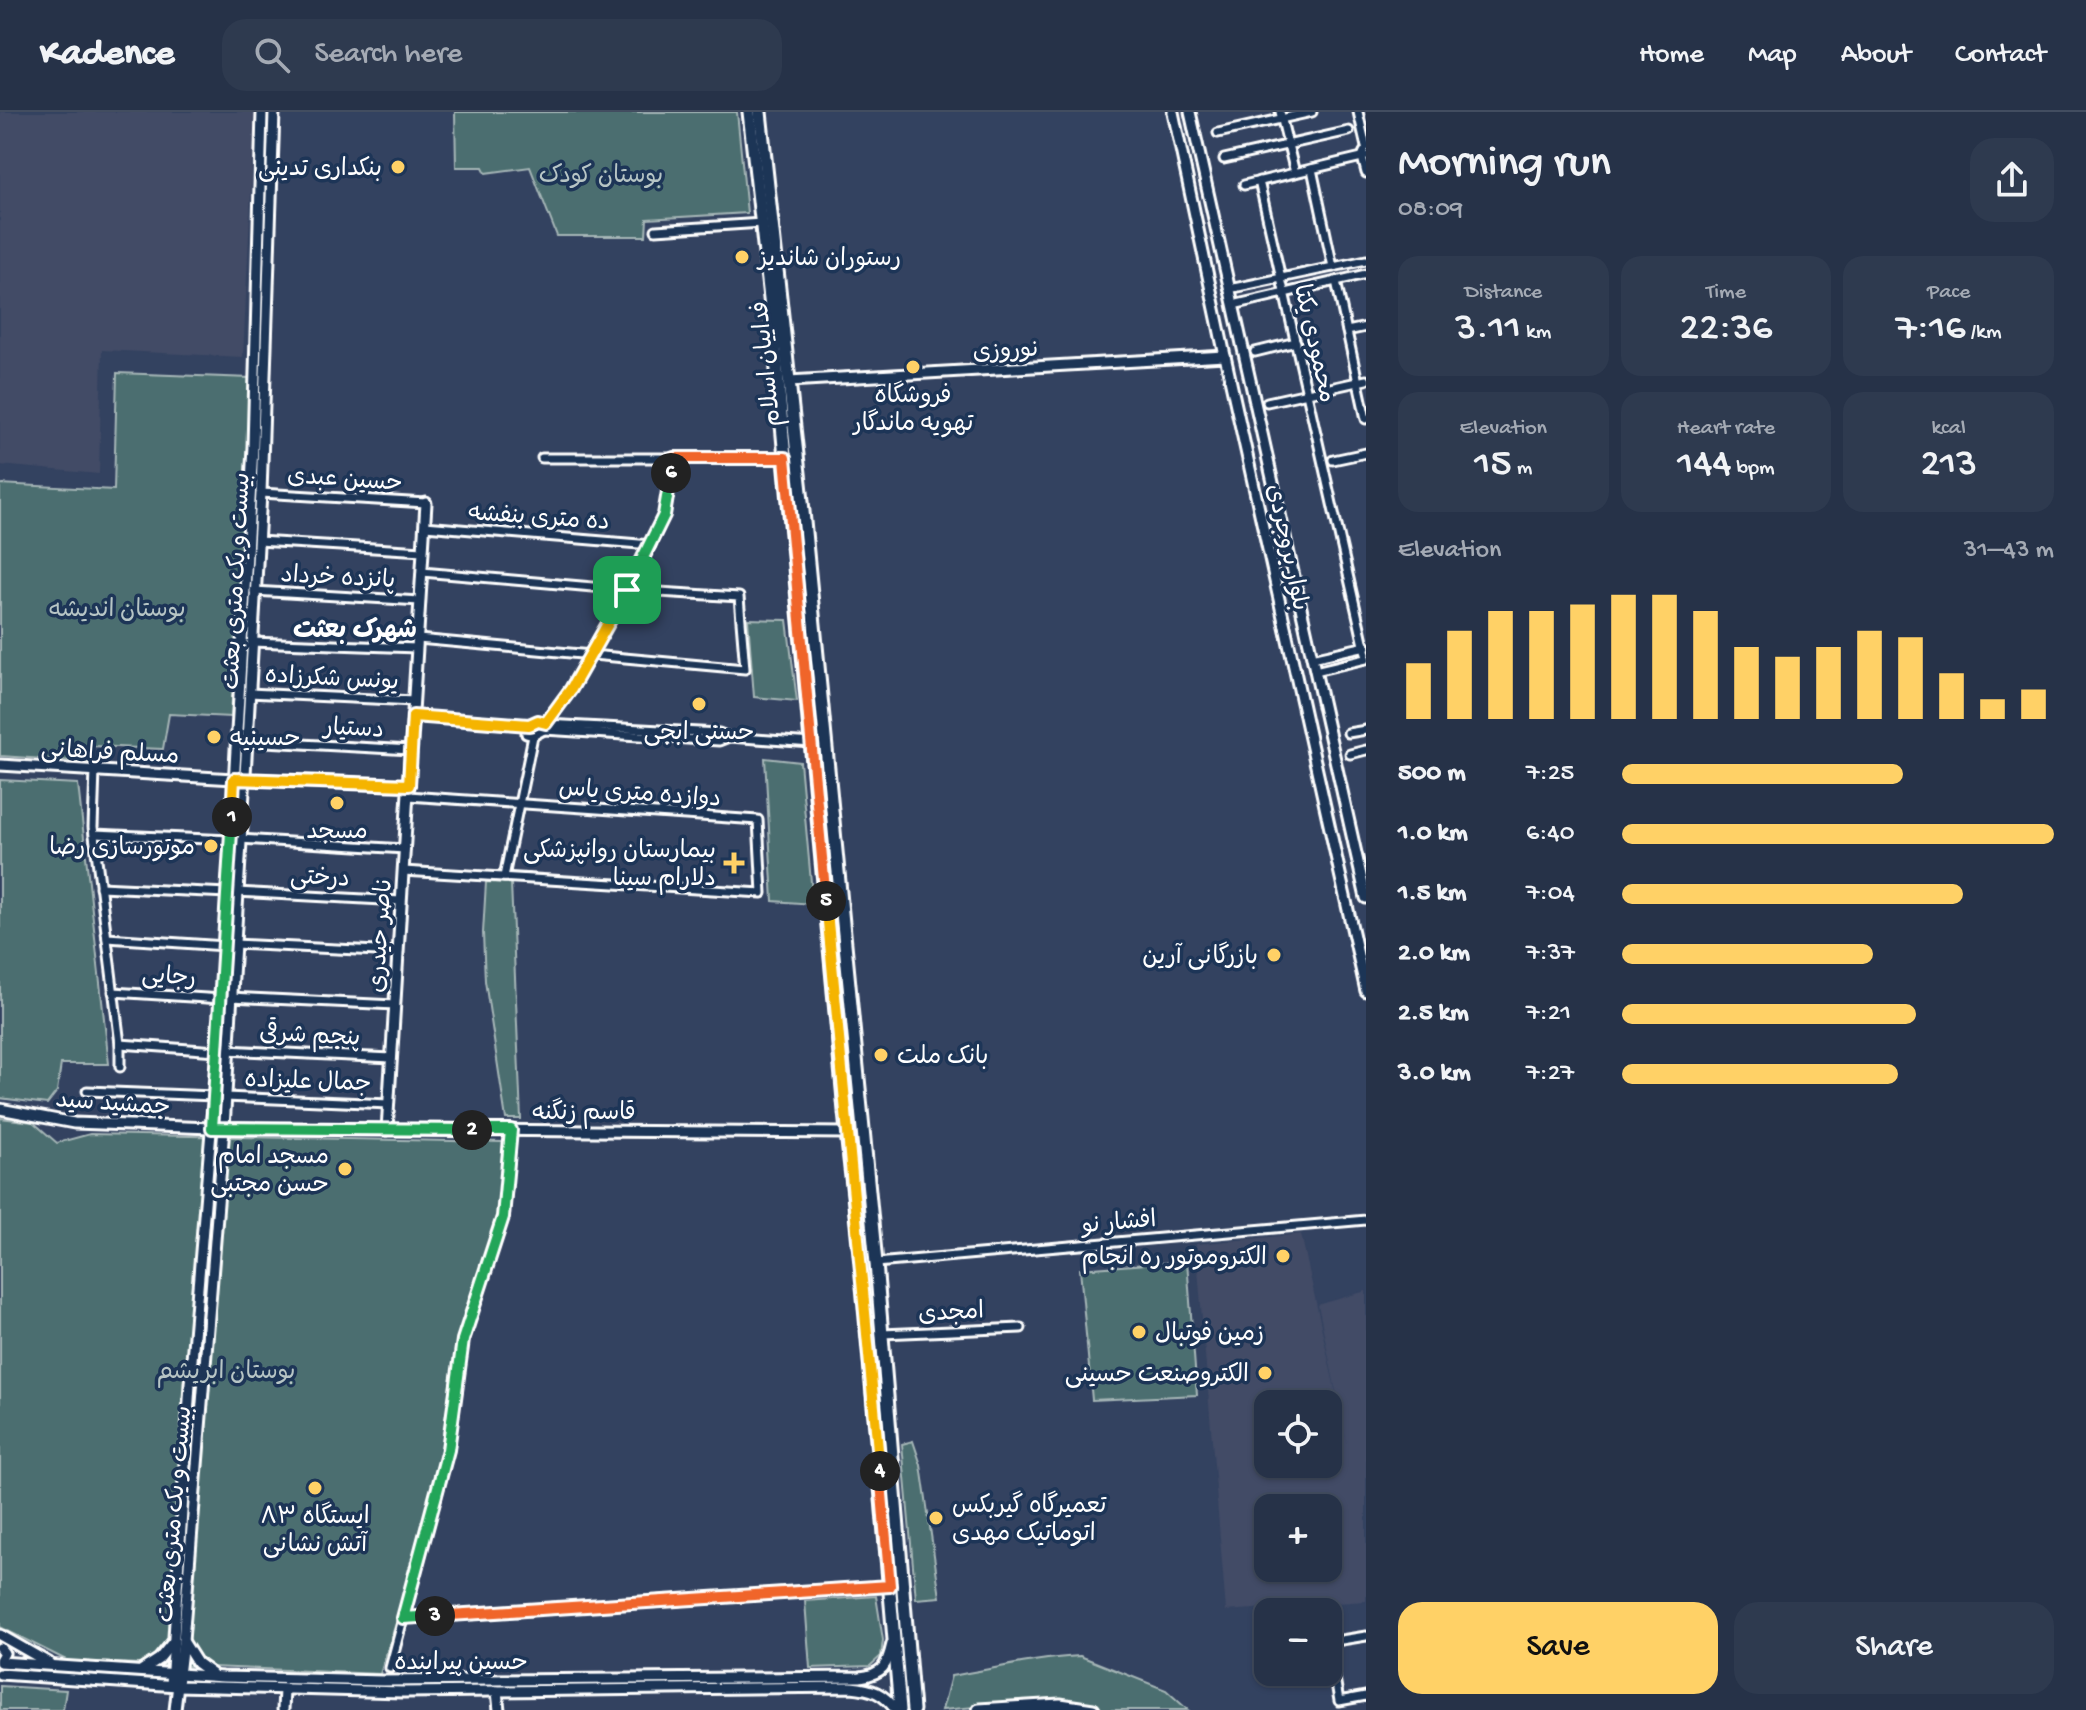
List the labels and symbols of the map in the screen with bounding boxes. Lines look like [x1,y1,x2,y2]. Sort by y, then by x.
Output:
place label: بنکداری تدینی [258,156,382,185]
marker: بنکداری تدینی [389,158,407,176]
park label: بوستان کودک [539,163,663,192]
place label: رستوران شاندیز [756,246,901,275]
marker: رستوران شاندیز [733,248,751,266]
street label: محمودی یکتا [1285,282,1340,406]
street label: فداییان اسلام [747,299,790,428]
street label: نوروزی [972,336,1040,369]
marker: فروشگاه تهویه ماندگار [904,358,922,376]
place label: فروشگاه تهویه ماندگار [851,380,975,440]
pin: 6 [651,453,691,493]
street label: حسین عبدی [286,463,403,500]
street label: بیست و یک متری بعثت [218,472,259,691]
street label: بلوار بروجردی [1258,482,1313,614]
street label: ده متری بنفشه [467,500,610,539]
pin [593,556,661,624]
street label: پانزده خرداد [280,562,396,597]
park label: بوستان اندیشه [48,597,186,626]
district label: شهرک بعثت [293,617,417,648]
street label: یونس شکرزاده [264,663,400,698]
marker: حسنی ابجی [690,695,708,713]
street label: دستیار [321,714,385,747]
place label: حسنی ابجی [643,720,755,749]
place label: حسینیه [230,726,301,755]
marker: حسینیه [205,728,223,746]
street label: مسلم فراهانی [40,736,180,773]
street label: دوازده متری یاس [558,775,722,816]
marker: مسجد [328,794,346,812]
pin: 1 [212,797,252,837]
place label: مسجد [306,819,368,848]
place label: موتورسازی رضا [49,835,195,864]
marker: موتورسازی رضا [202,837,220,855]
place label: بیمارستان روانپزشکی دلارام سینا [523,838,716,895]
marker: بیمارستان روانپزشکی دلارام سینا [723,852,745,874]
street label: درختی [289,863,350,896]
street label: ناصر حیدری [364,877,401,994]
pin: 5 [806,881,846,921]
place label: بازرگانی آرین [1142,941,1258,973]
marker: بازرگانی آرین [1265,946,1283,964]
street label: رجایی [141,962,197,995]
street label: پنجم شرقی [259,1016,361,1055]
place label: بانک ملت [897,1044,989,1073]
marker: بانک ملت [872,1046,890,1064]
street label: جمال علیزاده [244,1067,372,1100]
street label: جمشید سید [54,1087,171,1124]
street label: قاسم زنگنه [532,1097,636,1129]
pin: 2 [452,1110,492,1150]
place label: مسجد امام حسن مجتبی [210,1144,329,1201]
marker: مسجد امام حسن مجتبی [336,1160,354,1178]
street label: افشار نو [1079,1207,1158,1242]
place label: الکتروموتور ره انجام [1081,1245,1267,1274]
marker: الکتروموتور ره انجام [1274,1247,1292,1265]
street label: امجدی [917,1298,985,1331]
place label: زمین فوتبال [1155,1321,1264,1350]
marker: زمین فوتبال [1130,1323,1148,1341]
park label: بوستان ابریشم [156,1359,296,1388]
place label: الکتروصنعت حسینی [1065,1362,1249,1391]
marker: الکتروصنعت حسینی [1256,1364,1274,1382]
street label: بیست و یک متری بعثت [153,1405,200,1624]
pin: 4 [860,1451,900,1491]
marker: ایستگاه ۸۳ آتش نشانی [306,1479,324,1497]
place label: تعمیرگاه گیربکس اتوماتیک مهدی [952,1490,1107,1550]
place label: ایستگاه ۸۳ آتش نشانی [260,1501,370,1561]
marker: تعمیرگاه گیربکس اتوماتیک مهدی [927,1509,945,1527]
pin: 3 [415,1596,455,1636]
street label: حسین پیراینده [394,1650,528,1679]

